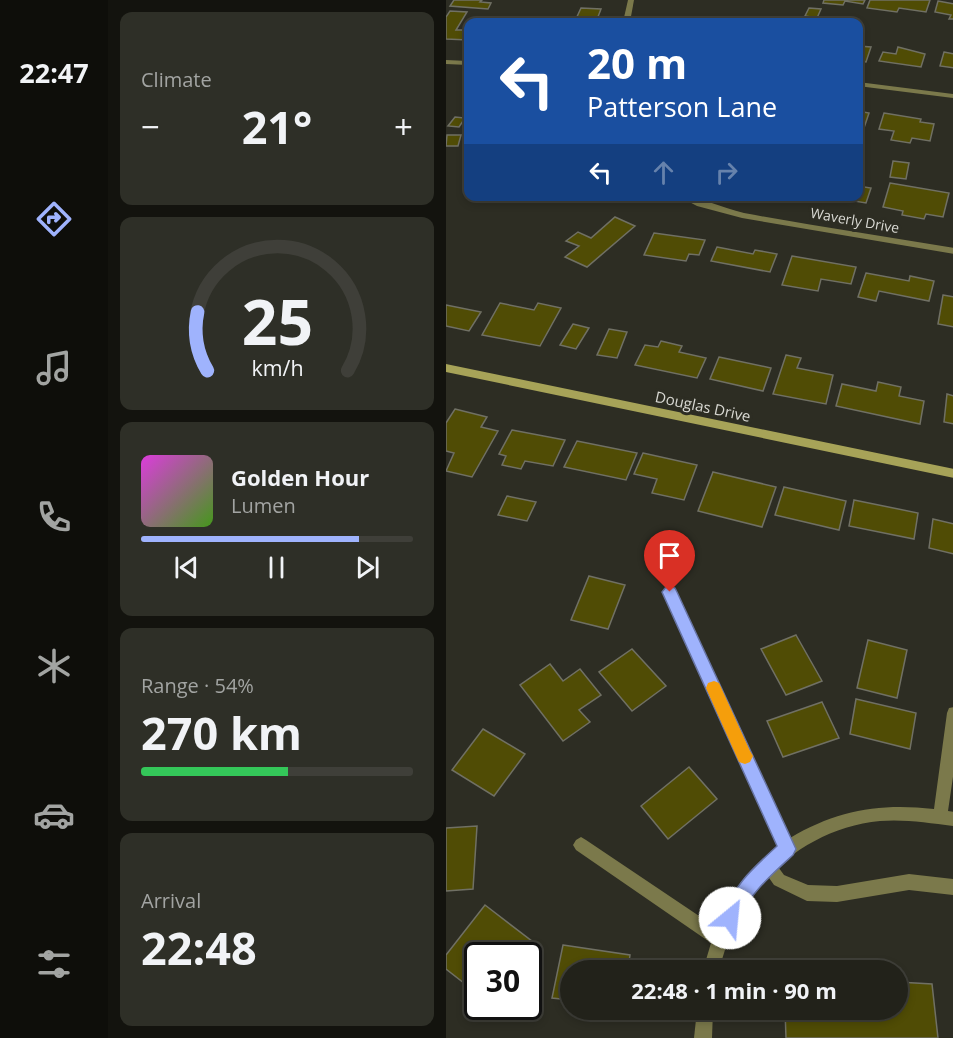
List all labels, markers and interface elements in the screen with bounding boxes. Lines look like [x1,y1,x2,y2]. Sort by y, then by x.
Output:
text: 20 m [587,34,687,91]
icon: left [488,42,566,120]
text: 22:47 [19,54,89,91]
text: Climate [141,66,212,93]
text: Patterson Lane [587,88,777,125]
text: 21° [242,96,312,157]
text: − [141,104,160,149]
text: + [394,104,413,149]
icon: left [584,156,617,189]
icon: ahead [647,156,680,189]
icon: right [710,156,743,189]
icon: directions [33,198,75,240]
street label: Waverly Drive [809,203,901,237]
text: 25 [241,278,313,363]
icon: music [33,347,75,389]
text: km/h [251,353,303,382]
street label: Douglas Drive [653,386,753,426]
text: Golden Hour [231,462,369,492]
text: Lumen [231,492,296,519]
icon: phone [33,496,75,538]
pin [644,530,695,592]
icon: arrive [653,539,686,572]
icon: previous [170,551,203,584]
icon: pause [260,551,293,584]
icon: next [351,551,384,584]
icon: climate [33,645,75,687]
text: Range · 54% [141,672,254,699]
text: 270 km [141,702,302,763]
icon: car [33,794,75,836]
position arrow [698,886,762,950]
text: Arrival [141,887,201,914]
text: 22:48 [141,917,257,978]
speed limit sign: 30 [464,942,542,1020]
icon: filters [33,943,75,985]
text: 22:48 · 1 min · 90 m [631,975,837,1005]

